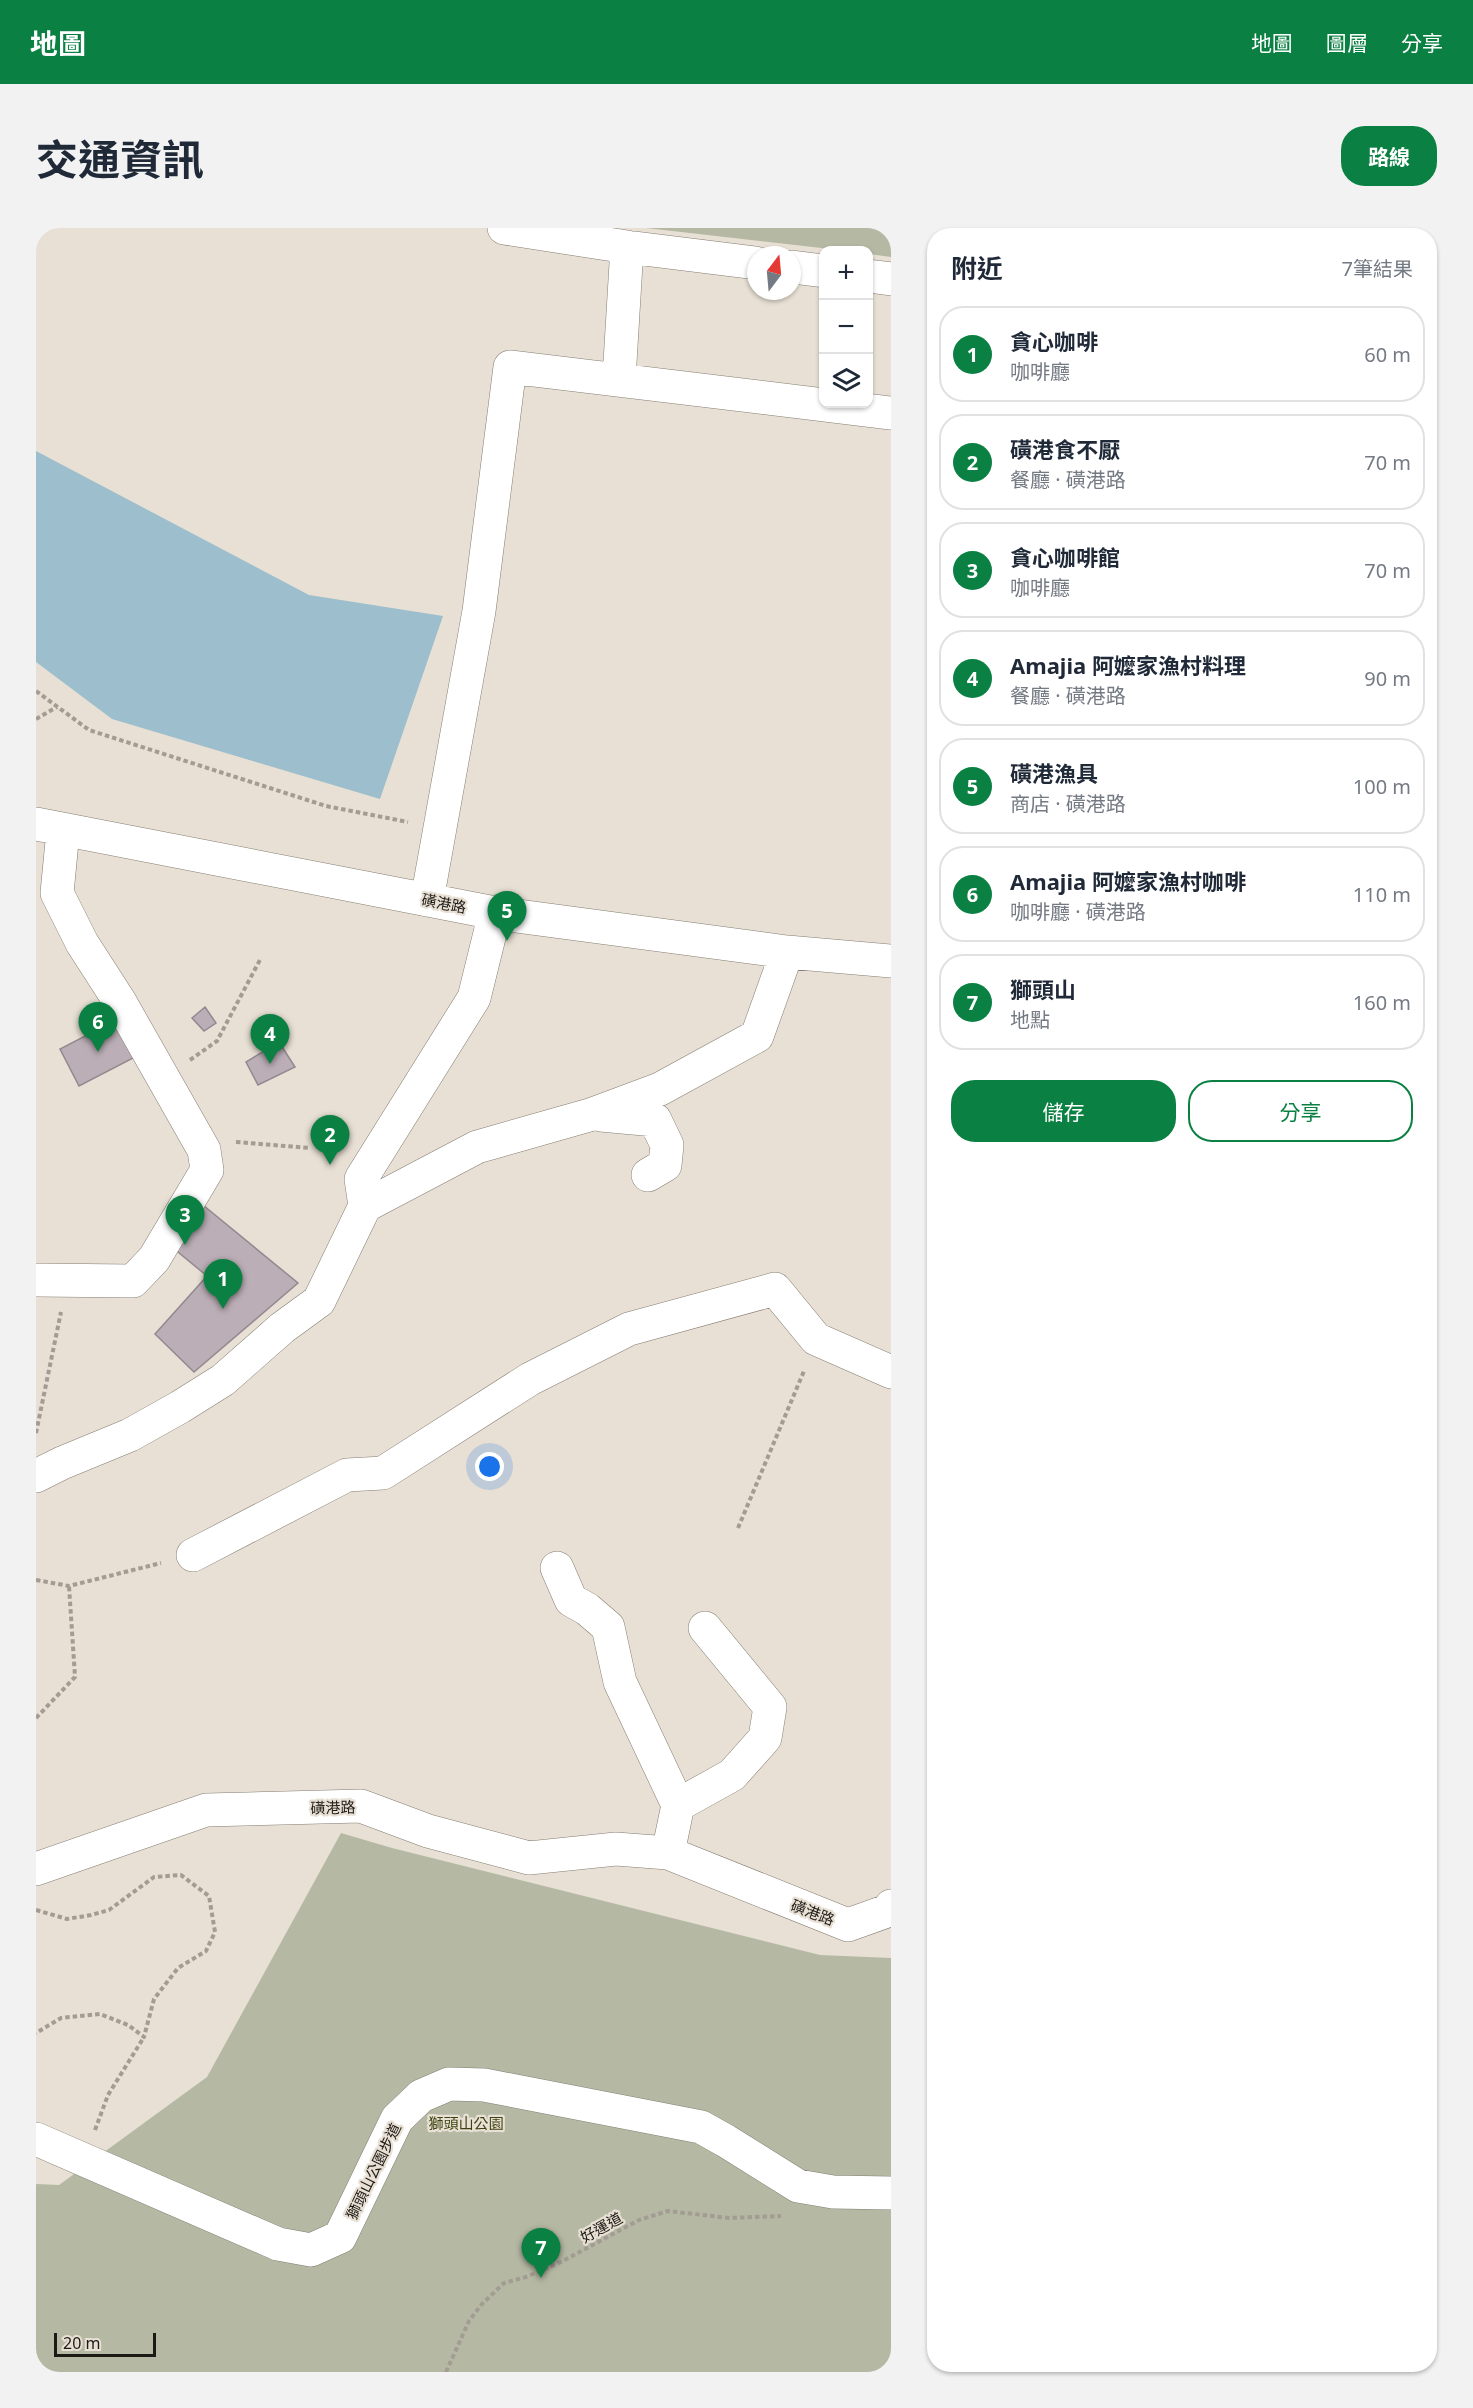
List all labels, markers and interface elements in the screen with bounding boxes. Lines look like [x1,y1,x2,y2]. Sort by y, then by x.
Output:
text: 地圖 [30,24,86,62]
text: 地圖 [1251,29,1293,57]
text: 圖層 [1326,29,1368,57]
text: 分享 [1401,29,1443,57]
button: 路線 [1341,126,1437,186]
text: 交通資訊 [36,130,204,187]
north arrow [747,246,801,300]
map controls [819,246,873,408]
button: + [819,246,873,300]
text: 附近 [951,250,1003,286]
text: 7筆結果 [1342,255,1413,282]
button: − [819,300,873,354]
text: 貪心咖啡 [1010,326,1098,356]
text: 1 [967,341,978,368]
text: 60 m [1364,341,1411,368]
button: layers [819,354,873,408]
text: 咖啡廳 [1010,358,1070,385]
text: 磺港食不厭 [1010,434,1120,464]
text: 2 [967,449,978,476]
text: 70 m [1364,449,1411,476]
text: 餐廳 · 磺港路 [1010,466,1126,493]
text: 貪心咖啡館 [1010,542,1120,572]
text: 3 [967,557,978,584]
text: 70 m [1364,557,1411,584]
text: 咖啡廳 [1010,574,1070,601]
text: Amajia 阿嬤家漁村料理 [1010,650,1246,680]
text: 4 [967,665,978,692]
text: 90 m [1364,665,1411,692]
text: 餐廳 · 磺港路 [1010,682,1126,709]
text: 磺港漁具 [1010,758,1098,788]
text: 5 [967,773,978,800]
text: 100 m [1353,773,1411,800]
text: 商店 · 磺港路 [1010,790,1126,817]
text: Amajia 阿嬤家漁村咖啡 [1010,866,1246,896]
text: 6 [967,881,978,908]
text: 110 m [1353,881,1411,908]
street label: 磺港路 [420,889,468,917]
pin: 5 [488,892,526,941]
text: 咖啡廳 · 磺港路 [1010,898,1146,925]
text: 獅頭山 [1010,974,1076,1004]
text: 7 [967,989,978,1016]
text: 160 m [1353,989,1411,1016]
pin: 6 [78,1002,118,1052]
text: 地點 [1010,1006,1050,1033]
pin: 4 [250,1014,290,1064]
button: 儲存 [951,1080,1176,1142]
button: 分享 [1188,1080,1413,1142]
pin: 2 [310,1116,350,1165]
pin: 3 [166,1196,204,1245]
pin: 1 [204,1260,243,1309]
your location [475,1452,504,1481]
street label: 磺港路 [310,1797,356,1817]
street label: 磺港路 [788,1895,838,1929]
park label: 獅頭山公園 [428,2113,504,2133]
street label: 獅頭山公園步道 [341,2119,405,2223]
street label: 好運道 [576,2207,626,2247]
pin: 7 [522,2228,560,2278]
scale bar [54,2330,156,2358]
text: 20 m [63,2332,100,2354]

